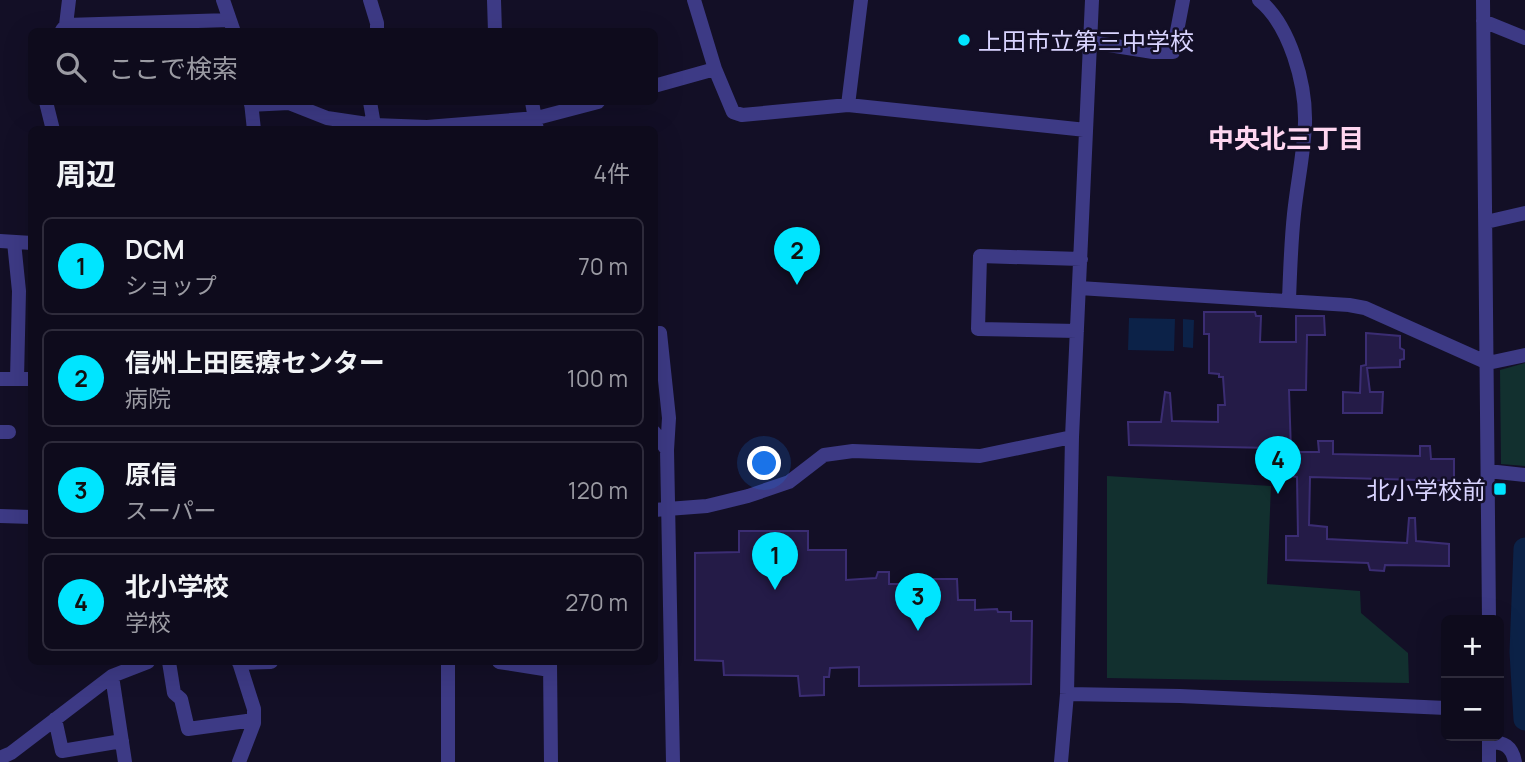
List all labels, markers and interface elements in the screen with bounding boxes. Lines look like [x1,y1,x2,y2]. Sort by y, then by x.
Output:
place label: 上田市立第三中学校 [978,24,1194,57]
search box [28,28,658,105]
marker: 上田市立第三中学校 [956,32,972,48]
icon: search [52,48,90,86]
text: ここで検索 [108,50,238,86]
district label: 中央北三丁目 [1208,120,1364,156]
text: 周辺 [56,153,116,194]
text: 4件 [593,157,630,189]
pin: 2 [774,227,820,285]
text: DCM [125,231,185,267]
text: 1 [76,250,86,282]
text: 70 m [578,250,628,282]
text: ショップ [125,269,217,301]
text: 信州上田医療センター [125,344,385,380]
text: 2 [74,362,88,394]
text: 100 m [567,362,628,394]
text: 病院 [125,382,171,414]
pin: 4 [1255,436,1301,494]
your location [747,446,781,480]
text: 原信 [125,456,177,492]
place label: 北小学校前 [1366,473,1486,506]
text: 3 [74,474,88,506]
text: 120 m [568,474,628,506]
marker: 北小学校前 [1492,481,1508,497]
text: スーパー [125,494,217,526]
pin: 1 [752,532,798,590]
text: 北小学校 [125,568,229,604]
pin: 3 [895,573,941,631]
text: 4 [74,586,88,618]
text: 270 m [565,586,628,618]
text: 学校 [125,606,171,638]
map controls [1441,615,1504,741]
button: + [1441,615,1504,678]
button: − [1441,678,1504,741]

